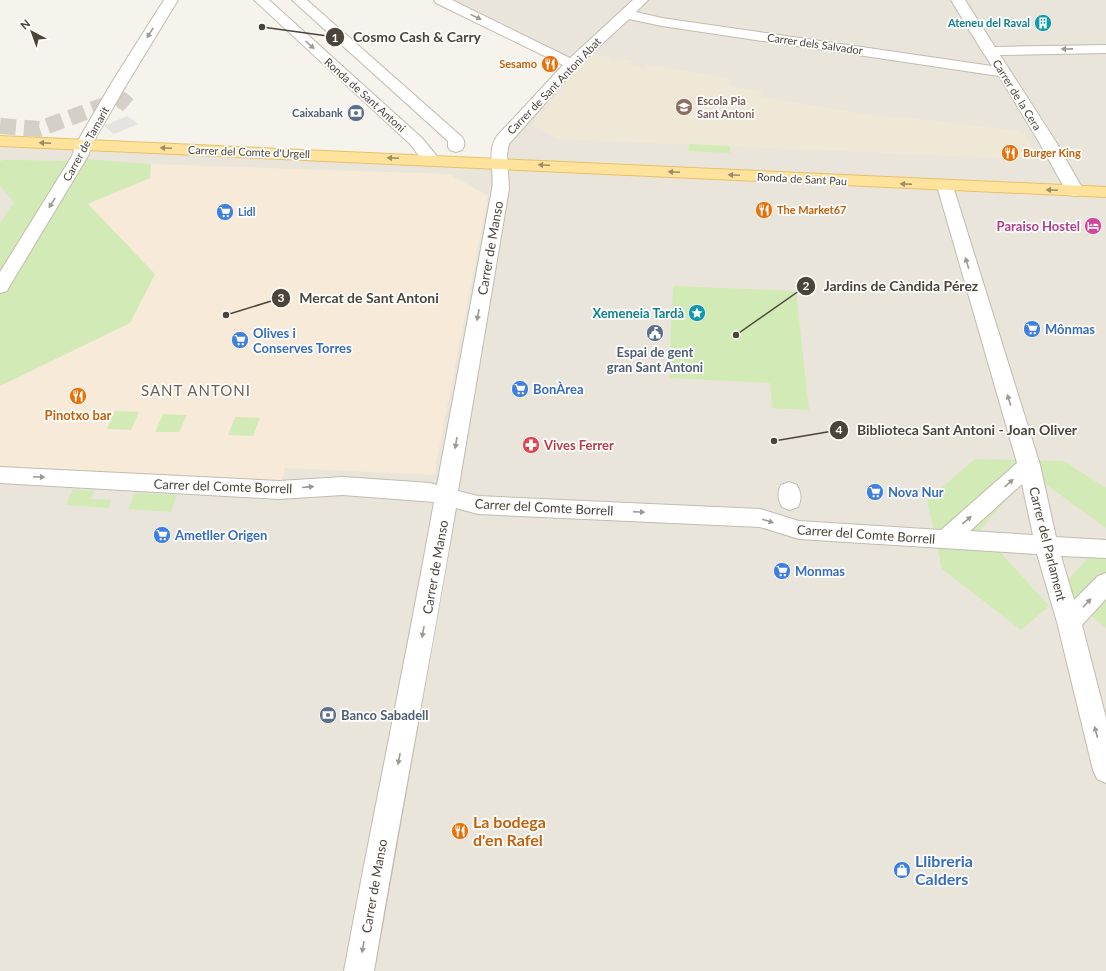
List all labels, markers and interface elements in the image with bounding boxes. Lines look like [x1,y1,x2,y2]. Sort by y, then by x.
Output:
north arrow [12,12,52,52]
building icon: Ateneu del Raval [1033,13,1053,33]
one-way arrow [470,14,481,20]
text: N [18,16,33,32]
place label: Ateneu del Raval [947,16,1030,29]
callout: Cosmo Cash & Carry [325,24,489,50]
one-way arrow [146,28,154,38]
text: Cosmo Cash & Carry [353,28,482,45]
text: 1 [332,30,339,45]
street label: Carrer dels Salvador [766,30,864,57]
street label: Carrer de Sant Antoni Abat [504,35,603,137]
one-way arrow [306,40,315,49]
one-way arrow [1061,46,1073,53]
restaurant icon: Sesamo [540,54,560,74]
street label: Ronda de Sant Antoni [322,55,409,135]
place label: Sesamo [499,57,537,70]
street label: Carrer de la Cera [990,57,1044,133]
place label: Escola Pia Sant Antoni [697,94,754,120]
school or university icon: Escola Pia Sant Antoni [674,97,694,117]
bank icon: Caixabank [346,103,366,123]
street label: Carrer de Tamarit [60,104,111,183]
place label: Caixabank [292,106,343,119]
one-way arrow [39,139,51,146]
street label: Carrer del Comte d'Urgell [188,143,310,160]
restaurant icon: Burger King [1000,143,1020,163]
one-way arrow [160,145,172,152]
place label: Burger King [1023,146,1081,159]
one-way arrow [386,155,399,161]
one-way arrow [538,162,550,169]
one-way arrow [667,169,680,175]
street label: Ronda de Sant Pau [757,170,847,187]
one-way arrow [727,172,740,178]
one-way arrow [900,180,912,187]
one-way arrow [1046,186,1058,193]
one-way arrow [48,198,56,208]
street label: Carrer de Manso [474,200,506,296]
restaurant icon: The Market67 [754,200,774,220]
supermarket icon: Lidl [215,202,235,222]
place label: The Market67 [777,203,846,216]
place label: Lidl [238,205,256,218]
hotel icon: Paraiso Hostel [1083,216,1103,236]
place label: Paraiso Hostel [997,218,1080,234]
one-way arrow [964,256,970,268]
callout: Jardins de Càndida Pérez [796,273,986,299]
text: Jardins de Càndida Pérez [824,277,979,294]
text: 2 [803,278,810,293]
callout: Mercat de Sant Antoni [271,285,447,311]
text: Mercat de Sant Antoni [299,289,439,306]
text: 3 [278,290,285,305]
place icon: Xemeneia Tardà [687,303,707,323]
place label: Xemeneia Tardà [592,305,684,321]
one-way arrow [475,309,481,321]
supermarket icon: Mônmas [1022,319,1042,339]
place label: Mônmas [1045,321,1095,337]
public building icon: Espai de gent gran Sant Antoni [645,323,665,343]
place label: Olives i Conserves Torres [253,325,352,356]
supermarket icon: Olives i Conserves Torres [230,330,250,350]
place label: Espai de gent gran Sant Antoni [607,344,703,375]
supermarket icon: BonÀrea [510,379,530,399]
district label: SANT ANTONI [141,381,251,399]
place label: BonÀrea [533,381,584,397]
restaurant icon: Pinotxo bar [68,386,88,406]
one-way arrow [1006,394,1012,406]
place label: Pinotxo bar [45,407,112,423]
callout: Biblioteca Sant Antoni - Joan Oliver [829,417,1086,443]
text: Biblioteca Sant Antoni - Joan Oliver [857,421,1078,438]
text: 4 [836,422,843,437]
pharmacy icon: Vives Ferrer [521,435,541,455]
one-way arrow [453,437,459,449]
place label: Vives Ferrer [543,437,614,453]
one-way arrow [33,474,45,481]
street label: Carrer del Comte Borrell [153,476,293,496]
one-way arrow [1004,478,1014,488]
supermarket icon: Nova Nur [865,482,885,502]
one-way arrow [302,484,315,491]
place label: Nova Nur [888,484,944,500]
street label: Carrer del Parlament [1026,485,1070,603]
street label: Carrer del Comte Borrell [474,495,614,519]
one-way arrow [633,509,646,515]
one-way arrow [962,516,972,525]
one-way arrow [763,518,775,524]
street label: Carrer de Manso [419,519,451,615]
street label: Carrer del Comte Borrell [796,521,936,547]
supermarket icon: Ametller Origen [152,525,172,545]
place label: Ametller Origen [174,527,267,543]
supermarket icon: Monmas [772,561,792,581]
place label: Monmas [795,563,845,579]
one-way arrow [1082,598,1092,608]
one-way arrow [420,626,426,638]
bank icon: Banco Sabadell [318,705,338,725]
place label: Banco Sabadell [341,707,429,723]
one-way arrow [1093,726,1099,738]
one-way arrow [395,753,401,766]
place label: La bodega d'en Rafel [473,812,546,849]
restaurant icon: La bodega d'en Rafel [450,821,470,841]
street label: Carrer de Manso [358,838,390,934]
place label: Llibreria Calders [915,851,973,888]
shop icon: Llibreria Calders [892,860,912,880]
one-way arrow [360,940,366,953]

